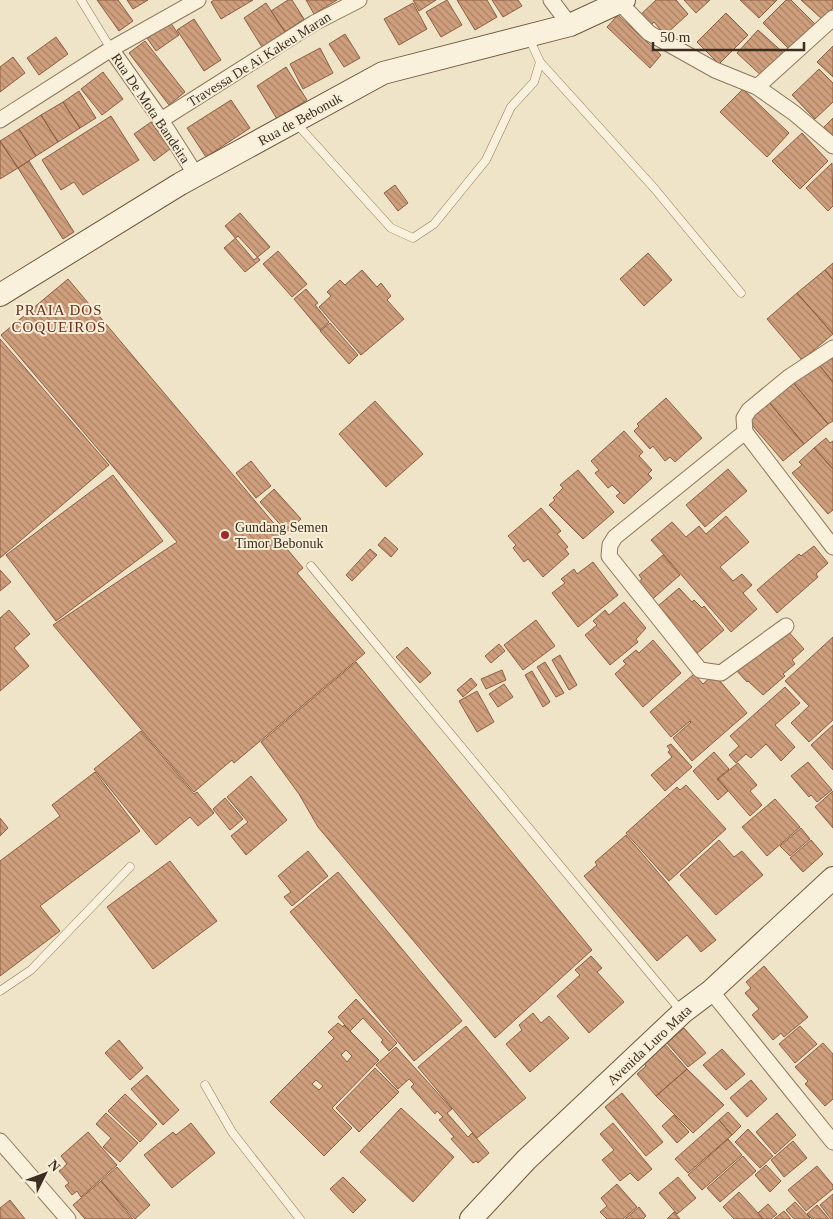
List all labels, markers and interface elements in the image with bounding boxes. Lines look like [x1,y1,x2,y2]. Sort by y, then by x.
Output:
street label: Travessa De Ai Kakeu Maran [185,9,334,110]
scale bar [653,20,804,52]
text: 50 m [660,29,691,45]
street label: Rua De Mota Bandeira [108,50,193,167]
street label: Rua de Bebonuk [256,90,345,149]
district label: PRAIA DOS COQUEIROS [12,302,106,335]
place label: Gundang Semen Timor Bebonuk [235,520,328,551]
marker: Gundang Semen Timor Bebonuk [219,529,231,541]
street label: Avenida Luro Mata [604,1002,695,1088]
north arrow [20,1149,70,1199]
text: N [45,1157,63,1174]

